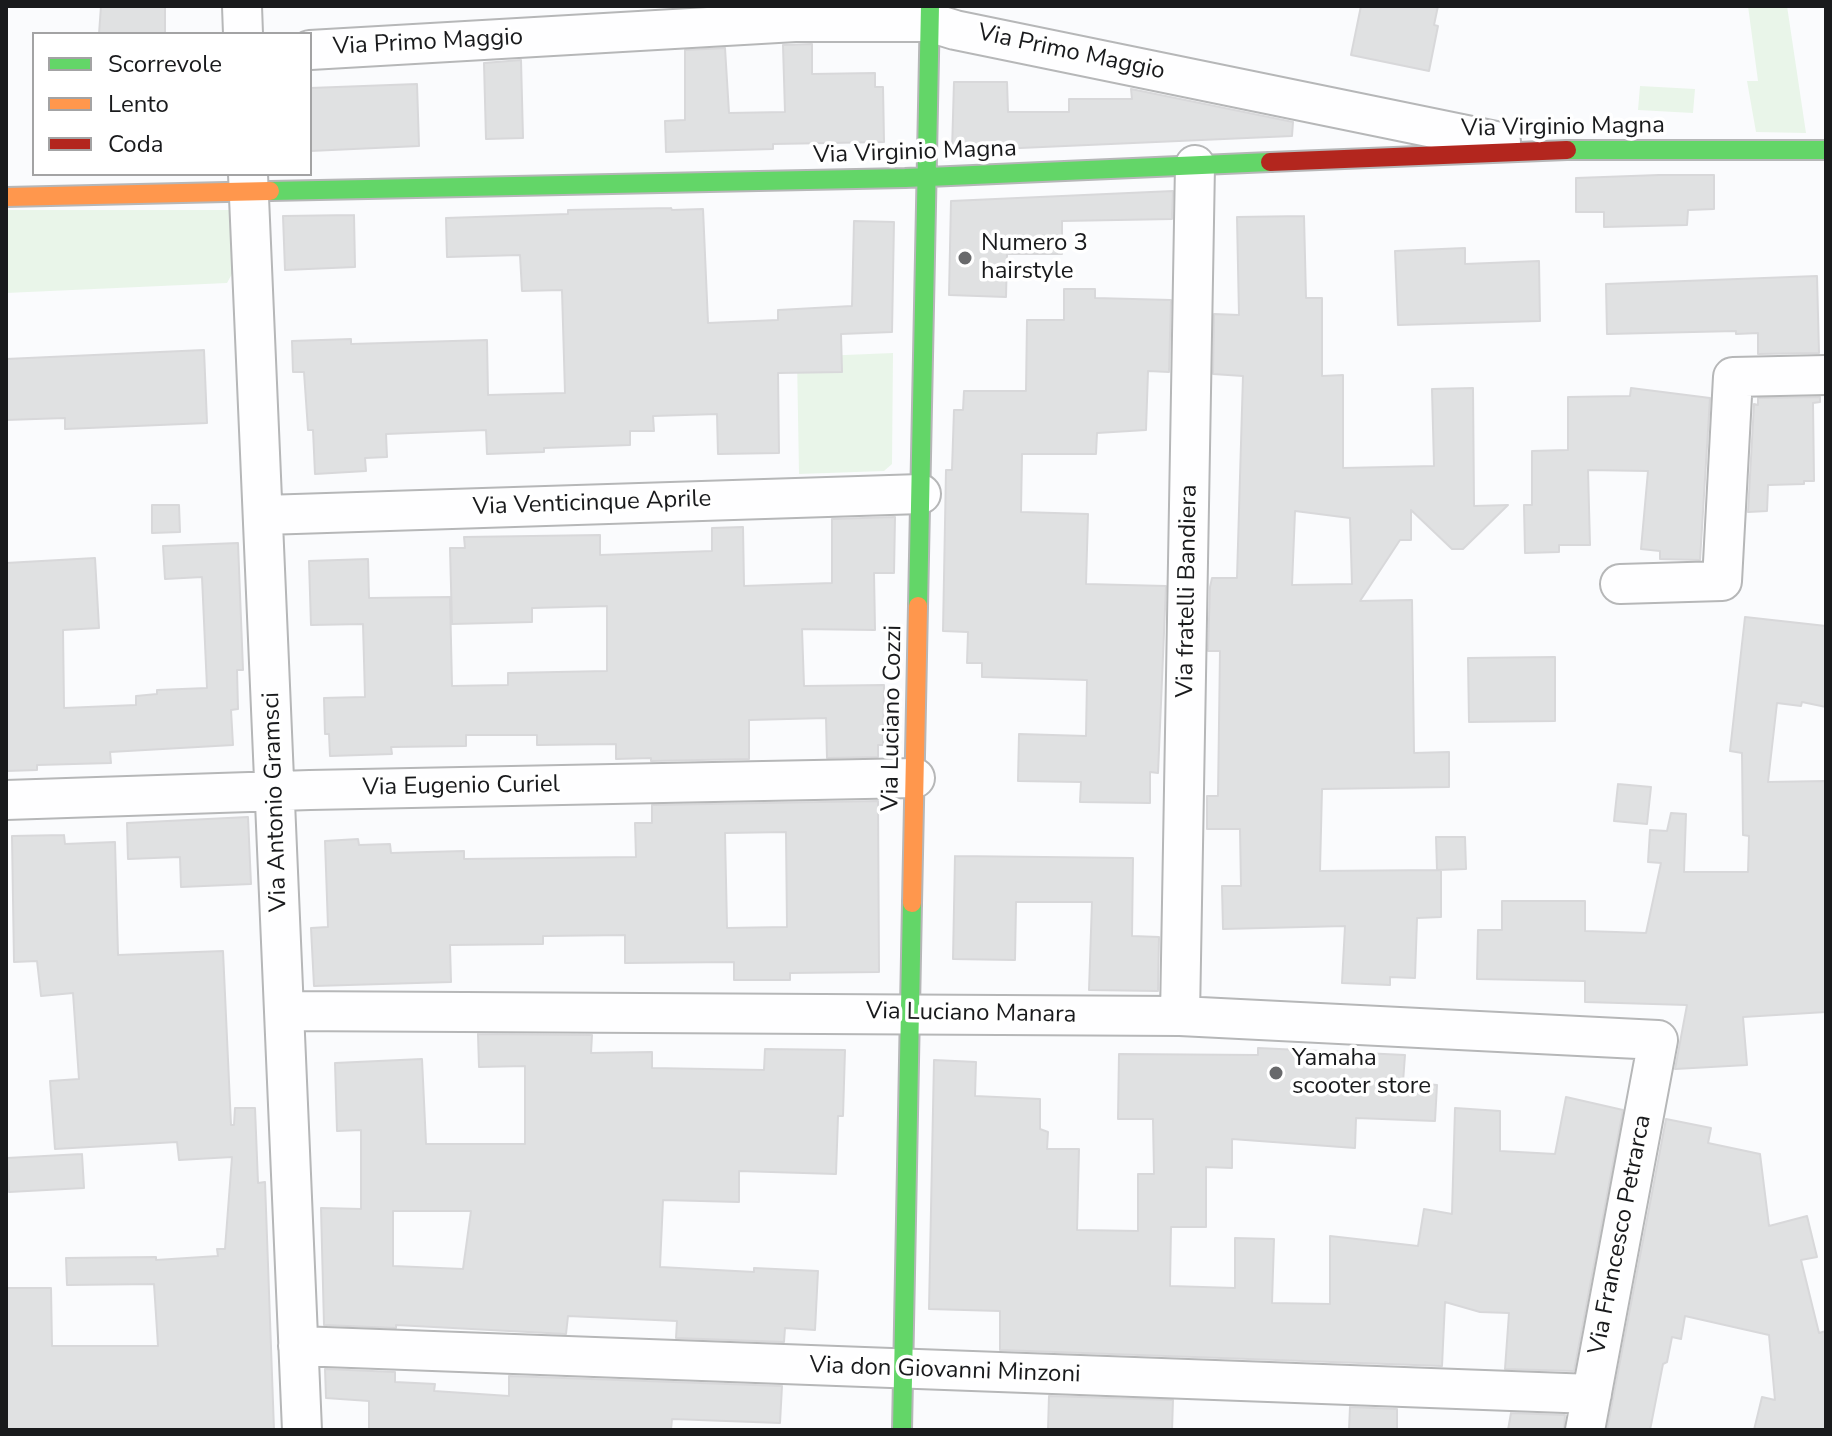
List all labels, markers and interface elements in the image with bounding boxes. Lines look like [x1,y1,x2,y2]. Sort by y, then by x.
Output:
street label: Via Primo Maggio [975,19,1167,87]
street label: Via Primo Maggio [332,24,524,62]
legend [32,32,312,176]
text: Scorrevole [108,48,222,80]
text: Lento [108,88,169,120]
street label: Via Virginio Magna [1461,112,1665,144]
text: Coda [108,128,163,160]
street label: Via Virginio Magna [813,135,1017,171]
place label: Numero 3 hairstyle [981,230,1088,286]
marker: Numero 3 hairstyle [956,249,974,267]
street label: Via fratelli Bandiera [1172,484,1204,698]
street label: Via Venticinque Aprile [472,485,712,523]
street label: Via Luciano Cozzi [877,625,909,811]
street label: Via Antonio Gramsci [258,692,294,912]
street label: Via Eugenio Curiel [362,771,560,803]
street label: Via Luciano Manara [865,998,1077,1030]
place label: Yamaha scooter store [1292,1045,1431,1101]
marker: Yamaha scooter store [1267,1064,1285,1082]
street label: Via Francesco Petrarca [1584,1113,1658,1357]
street label: Via don Giovanni Minzoni [809,1352,1081,1390]

